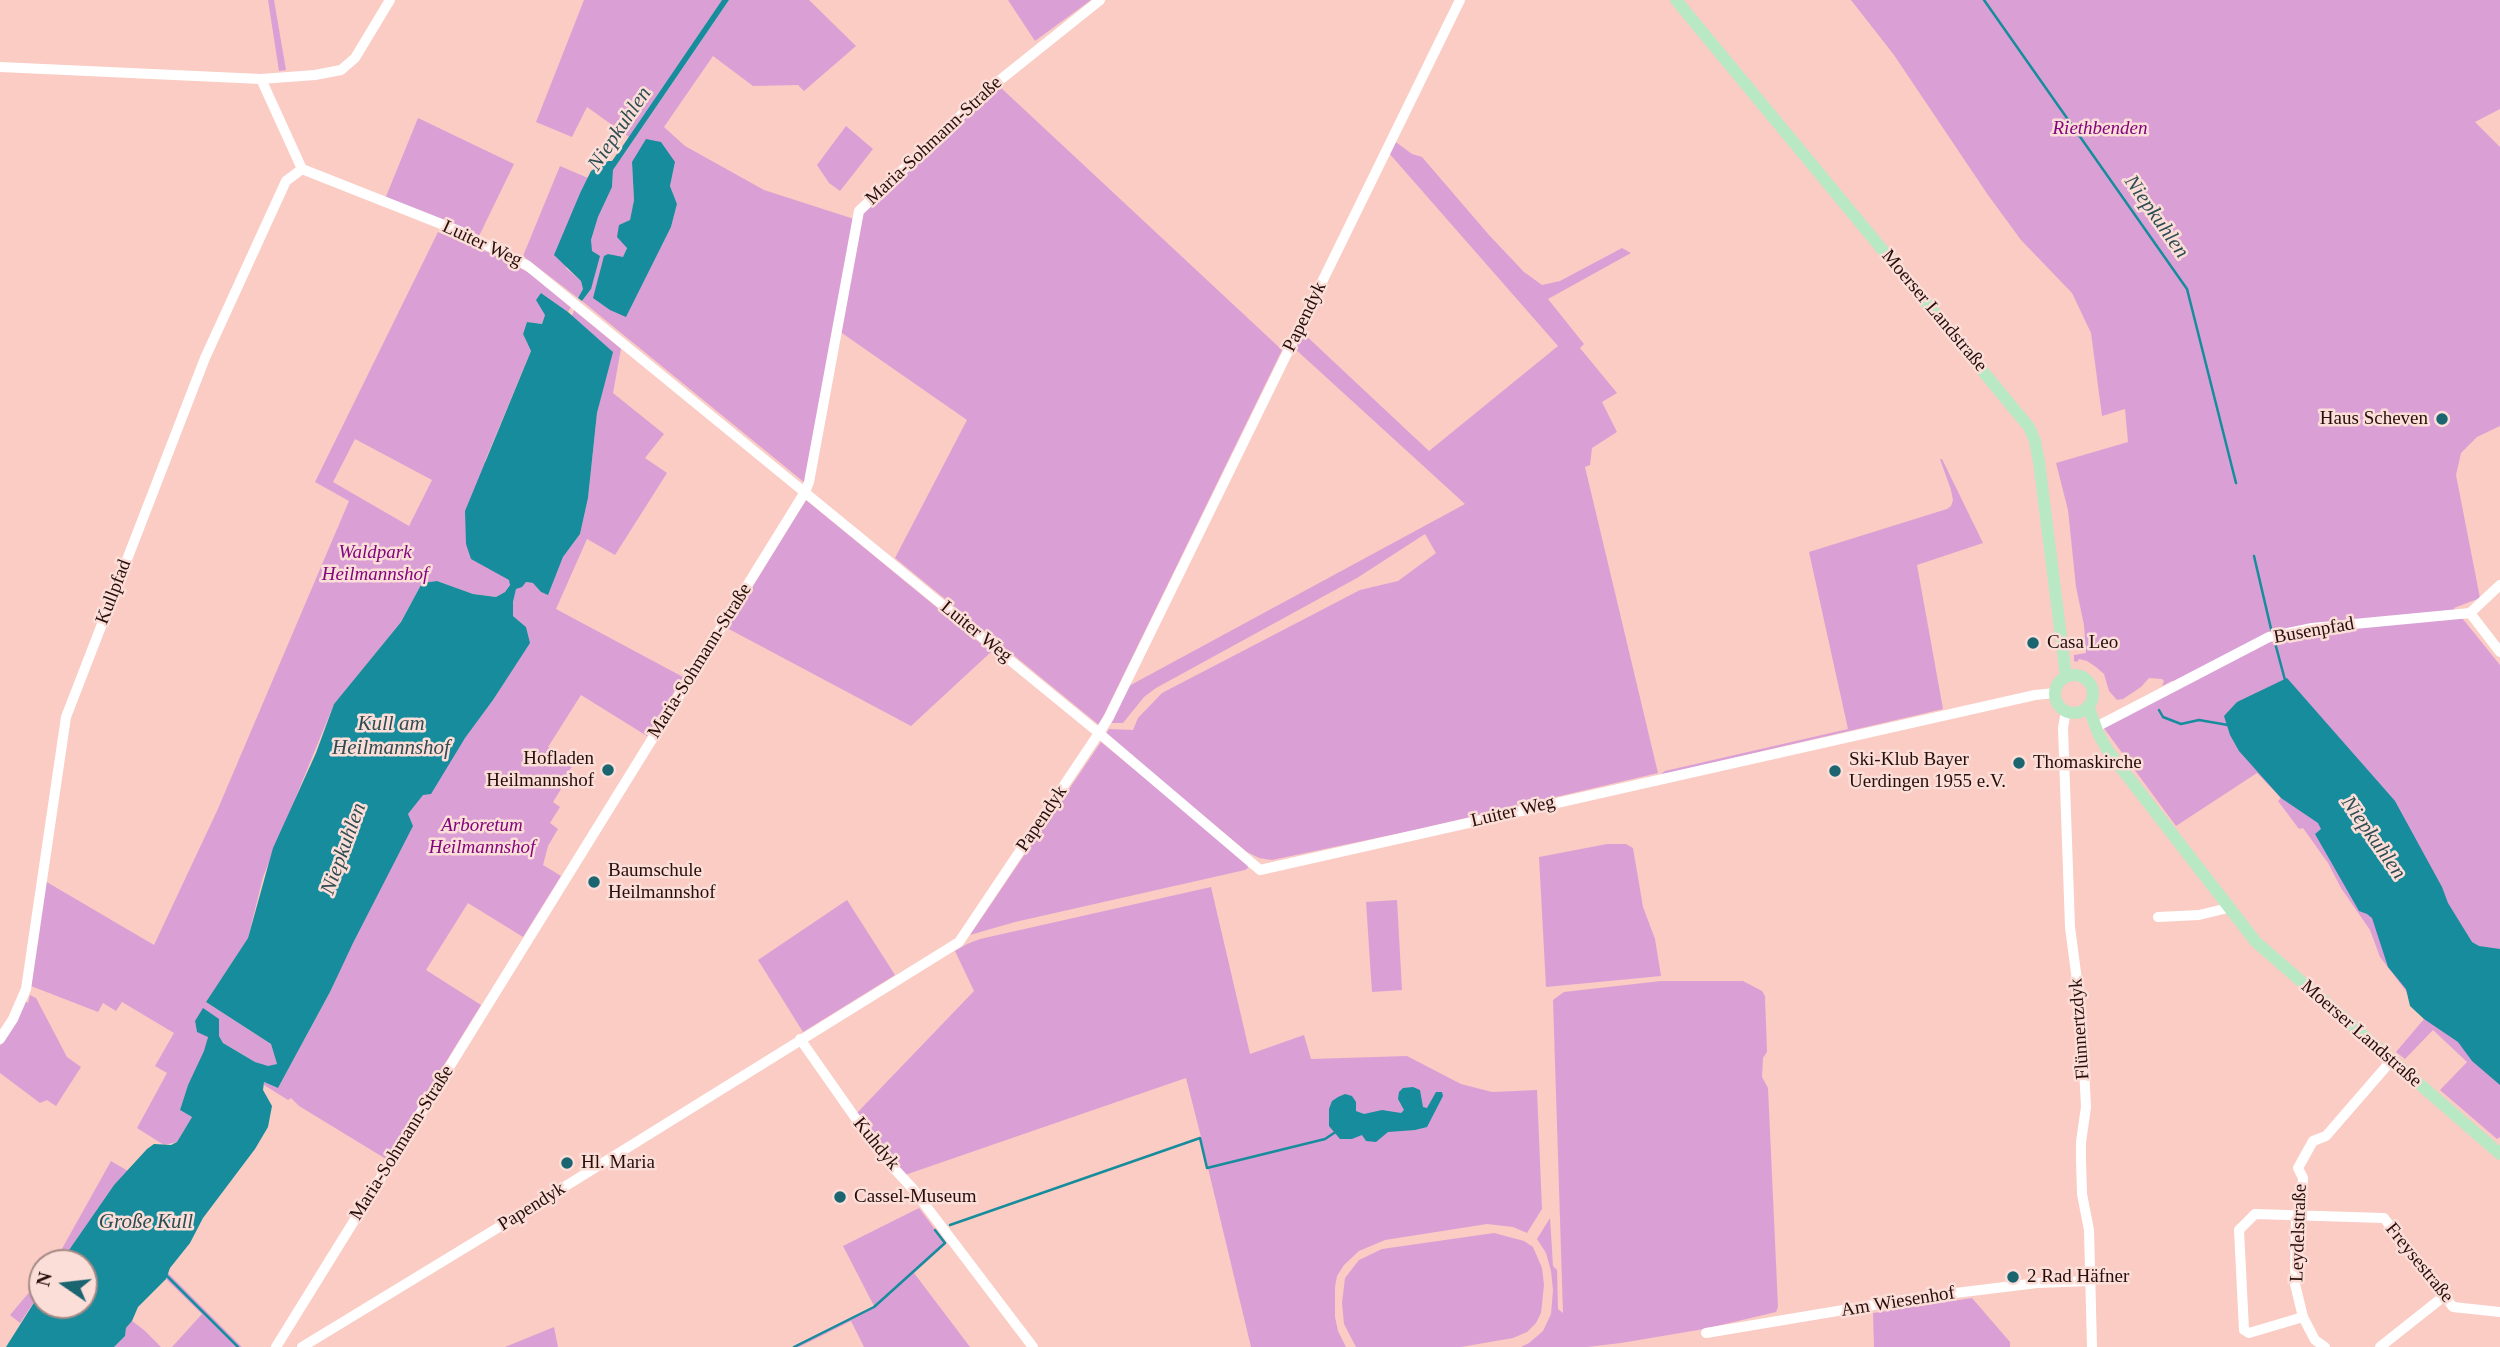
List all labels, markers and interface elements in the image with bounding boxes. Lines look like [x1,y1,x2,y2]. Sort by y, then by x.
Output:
street label: Maria-Sohmann-Straße [861,72,1007,210]
water label: Niepkuhlen [583,82,657,176]
park label: Riethbenden [2053,118,2147,140]
water label: Niepkuhlen [2118,171,2194,263]
street label: Luiter Weg [438,216,526,272]
street label: Moerser Landstraße [1876,245,1992,377]
street label: Papendyk [1278,278,1332,356]
place label: Haus Scheven [2320,408,2428,430]
marker: Haus Scheven [2434,411,2450,427]
park label: Waldpark Heilmannshof [322,542,428,586]
street label: Kullpfad [91,556,137,628]
street label: Maria-Sohmann-Straße [643,579,757,743]
street label: Luiter Weg [936,596,1016,668]
street label: Busenpfad [2272,613,2356,649]
place label: Casa Leo [2047,632,2118,654]
marker: Casa Leo [2025,635,2041,651]
water label: Kull am Heilmannshof [332,711,450,761]
place label: Hofladen Heilmannshof [486,748,594,792]
place label: Ski-Klub Bayer Uerdingen 1955 e.V. [1849,749,2006,793]
place label: Thomaskirche [2033,752,2142,774]
marker: Thomaskirche [2011,755,2027,771]
marker: Hofladen Heilmannshof [600,762,616,778]
marker: Ski-Klub Bayer Uerdingen 1955 e.V. [1827,763,1843,779]
street label: Papendyk [1012,782,1072,856]
street label: Luiter Weg [1469,791,1557,833]
water label: Niepkuhlen [2335,792,2411,884]
water label: Niepkuhlen [316,800,372,898]
park label: Arboretum Heilmannshof [429,815,535,859]
place label: Baumschule Heilmannshof [608,860,716,904]
marker: Baumschule Heilmannshof [586,874,602,890]
street label: Moerser Landstraße [2296,975,2426,1093]
street label: Flünnertzdyk [2065,978,2095,1080]
street label: Maria-Sohmann-Straße [345,1061,459,1225]
street label: Kuhdyk [848,1113,904,1175]
place label: Hl. Maria [581,1152,655,1174]
marker: Hl. Maria [559,1155,575,1171]
street label: Papendyk [494,1177,570,1237]
street label: Leydelstraße [2286,1184,2312,1282]
place label: Cassel-Museum [854,1186,976,1208]
marker: Cassel-Museum [832,1189,848,1205]
water label: Große Kull [99,1209,193,1235]
street label: Freysestraße [2380,1219,2458,1307]
north arrow [28,1249,98,1319]
place label: 2 Rad Häfner [2027,1266,2129,1288]
marker: 2 Rad Häfner [2005,1269,2021,1285]
text: N [32,1270,56,1288]
street label: Am Wiesenhof [1840,1282,1956,1322]

